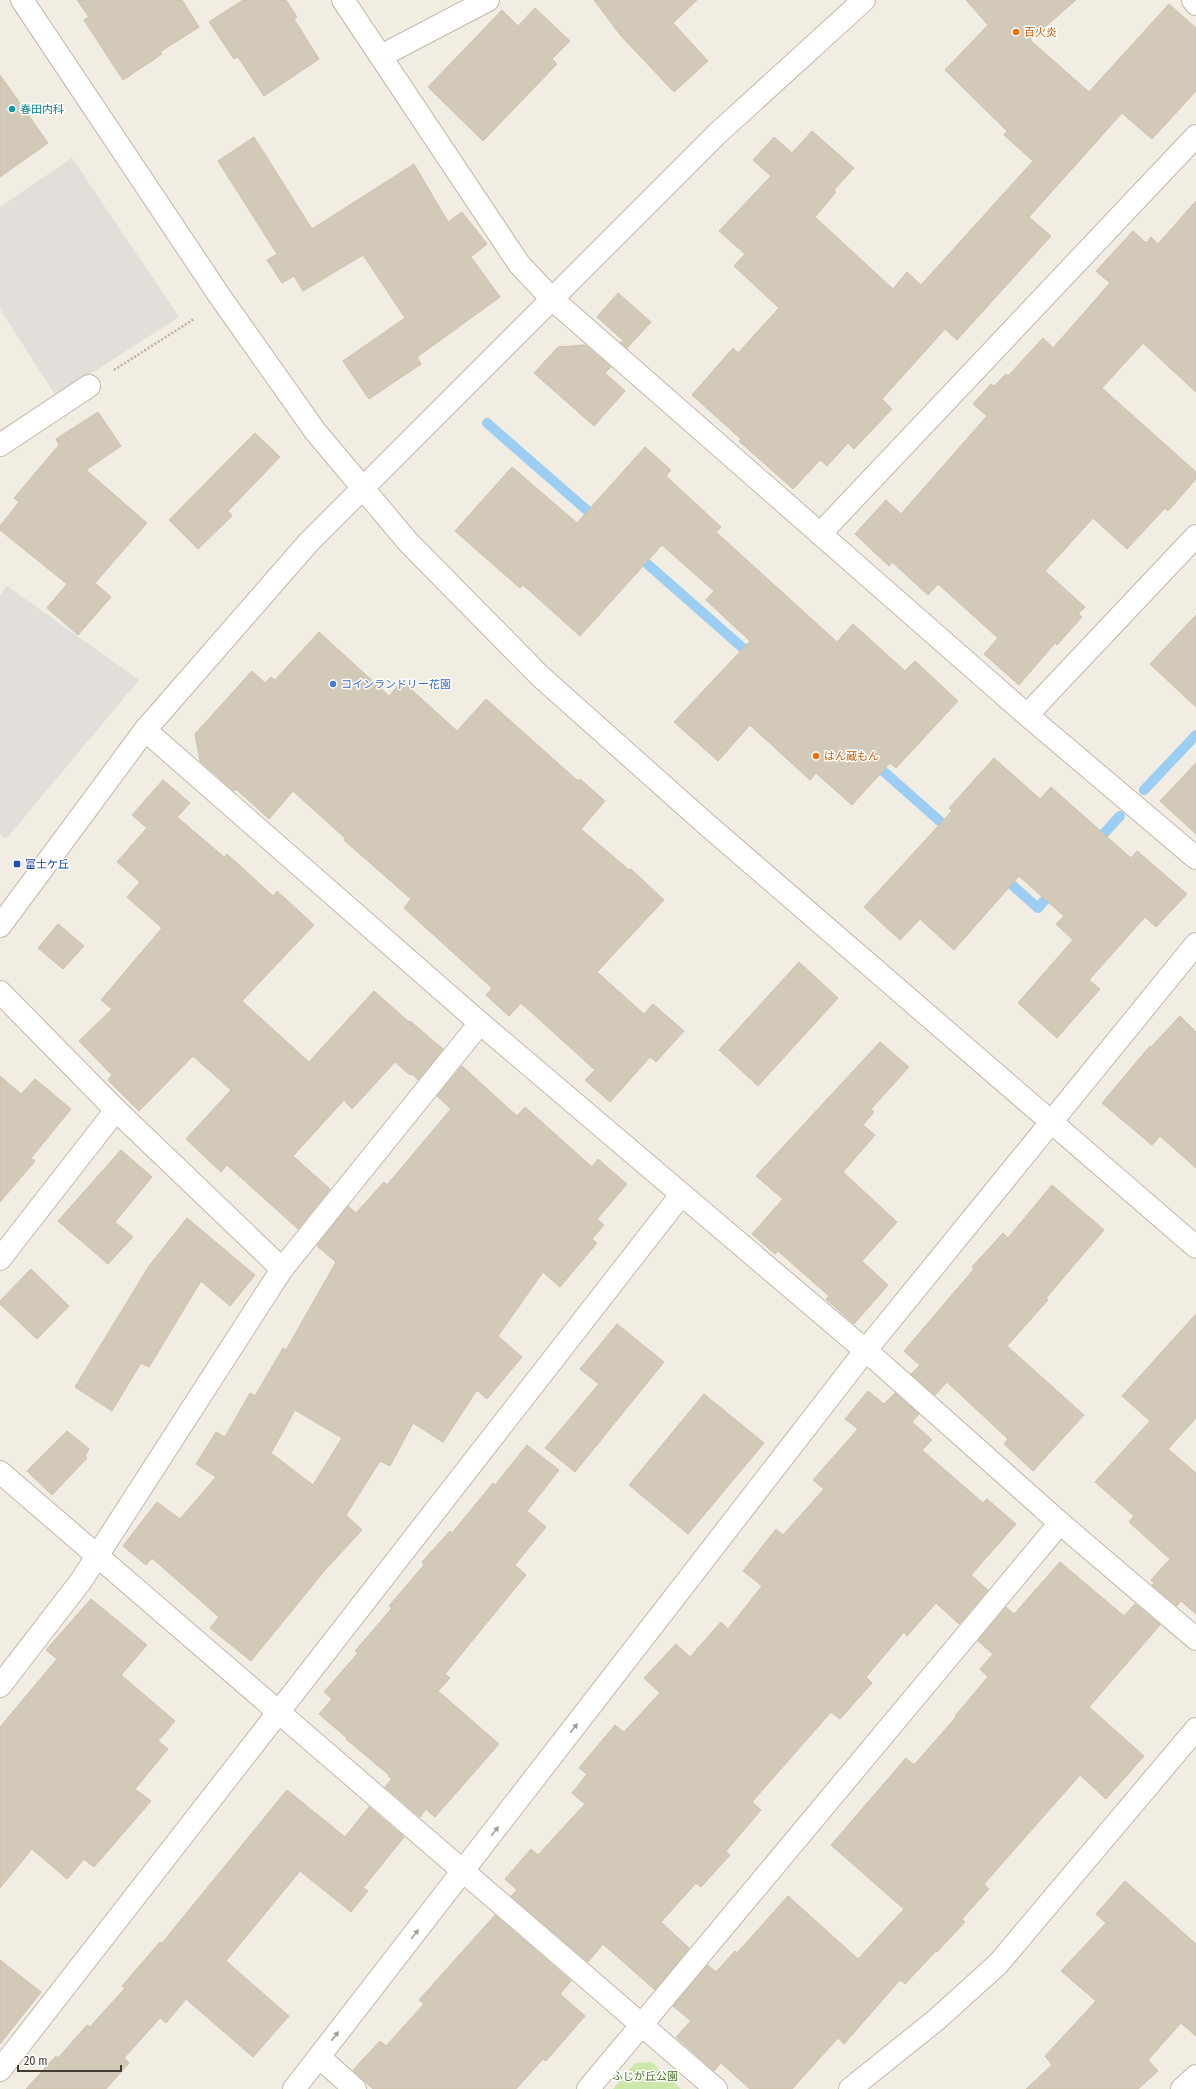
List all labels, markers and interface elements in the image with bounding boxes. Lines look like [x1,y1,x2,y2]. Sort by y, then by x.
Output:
place label: 百火炎 [1024,26,1057,39]
marker: 百火炎 [1011,27,1021,37]
place label: 春田内科 [20,103,64,116]
marker: 春田内科 [7,104,17,114]
place label: コインランドリー花園 [341,678,451,691]
marker: コインランドリー花園 [328,679,338,689]
place label: はん蔵もん [824,750,879,763]
marker: はん蔵もん [811,751,821,761]
place label: 富士ケ丘 [25,858,69,871]
marker: 富士ケ丘 [12,859,22,869]
one-way arrow [570,1723,578,1733]
one-way arrow [491,1826,499,1836]
one-way arrow [411,1928,419,1939]
one-way arrow [331,2031,339,2042]
scale bar [18,2047,121,2073]
text: 20 m [24,2054,48,2068]
park label: ふじが丘公園 [612,2070,678,2083]

